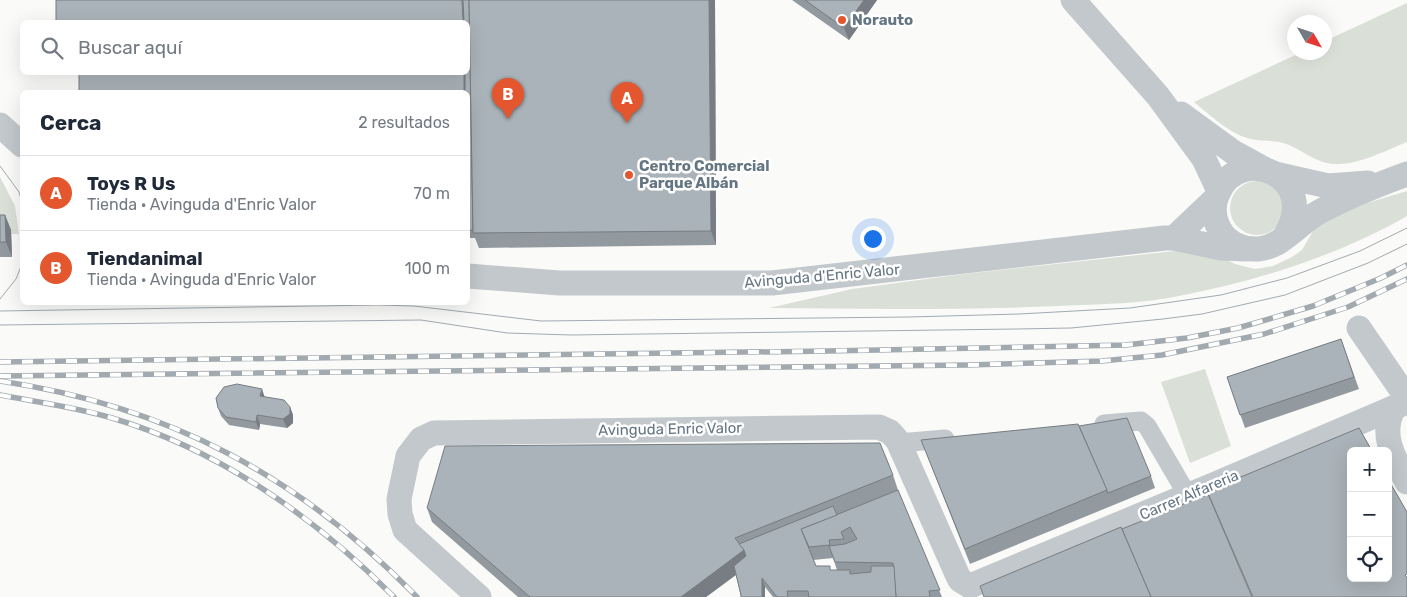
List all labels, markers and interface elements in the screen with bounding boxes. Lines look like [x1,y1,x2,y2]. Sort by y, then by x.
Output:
place label: Norauto [852,11,913,29]
marker: Norauto [836,14,848,26]
north arrow [1287,15,1332,60]
search box [20,20,470,75]
icon: search [38,34,66,62]
text: Buscar aquí [78,36,182,59]
pin: B [492,78,524,119]
pin: A [611,82,643,123]
text: Cerca [40,110,101,135]
text: 2 resultados [358,113,450,132]
place label: Centro Comercial Parque Albán [639,157,769,192]
marker: Centro Comercial Parque Albán [623,169,635,181]
text: Toys R Us [87,172,175,195]
text: A [50,184,62,203]
text: 70 m [413,184,450,203]
text: Tienda · Avinguda d'Enric Valor [87,195,316,214]
your location [860,226,886,252]
text: Tiendanimal [87,247,203,270]
text: B [50,259,62,278]
text: 100 m [405,259,450,278]
street label: Avinguda d'Enric Valor [744,260,901,292]
text: Tienda · Avinguda d'Enric Valor [87,270,316,289]
street label: Avinguda Enric Valor [598,419,742,439]
map controls [1347,447,1392,582]
button: + [1347,447,1392,492]
street label: Carrer Alfareria [1137,466,1241,524]
button: − [1347,492,1392,537]
button: locate [1347,537,1392,582]

